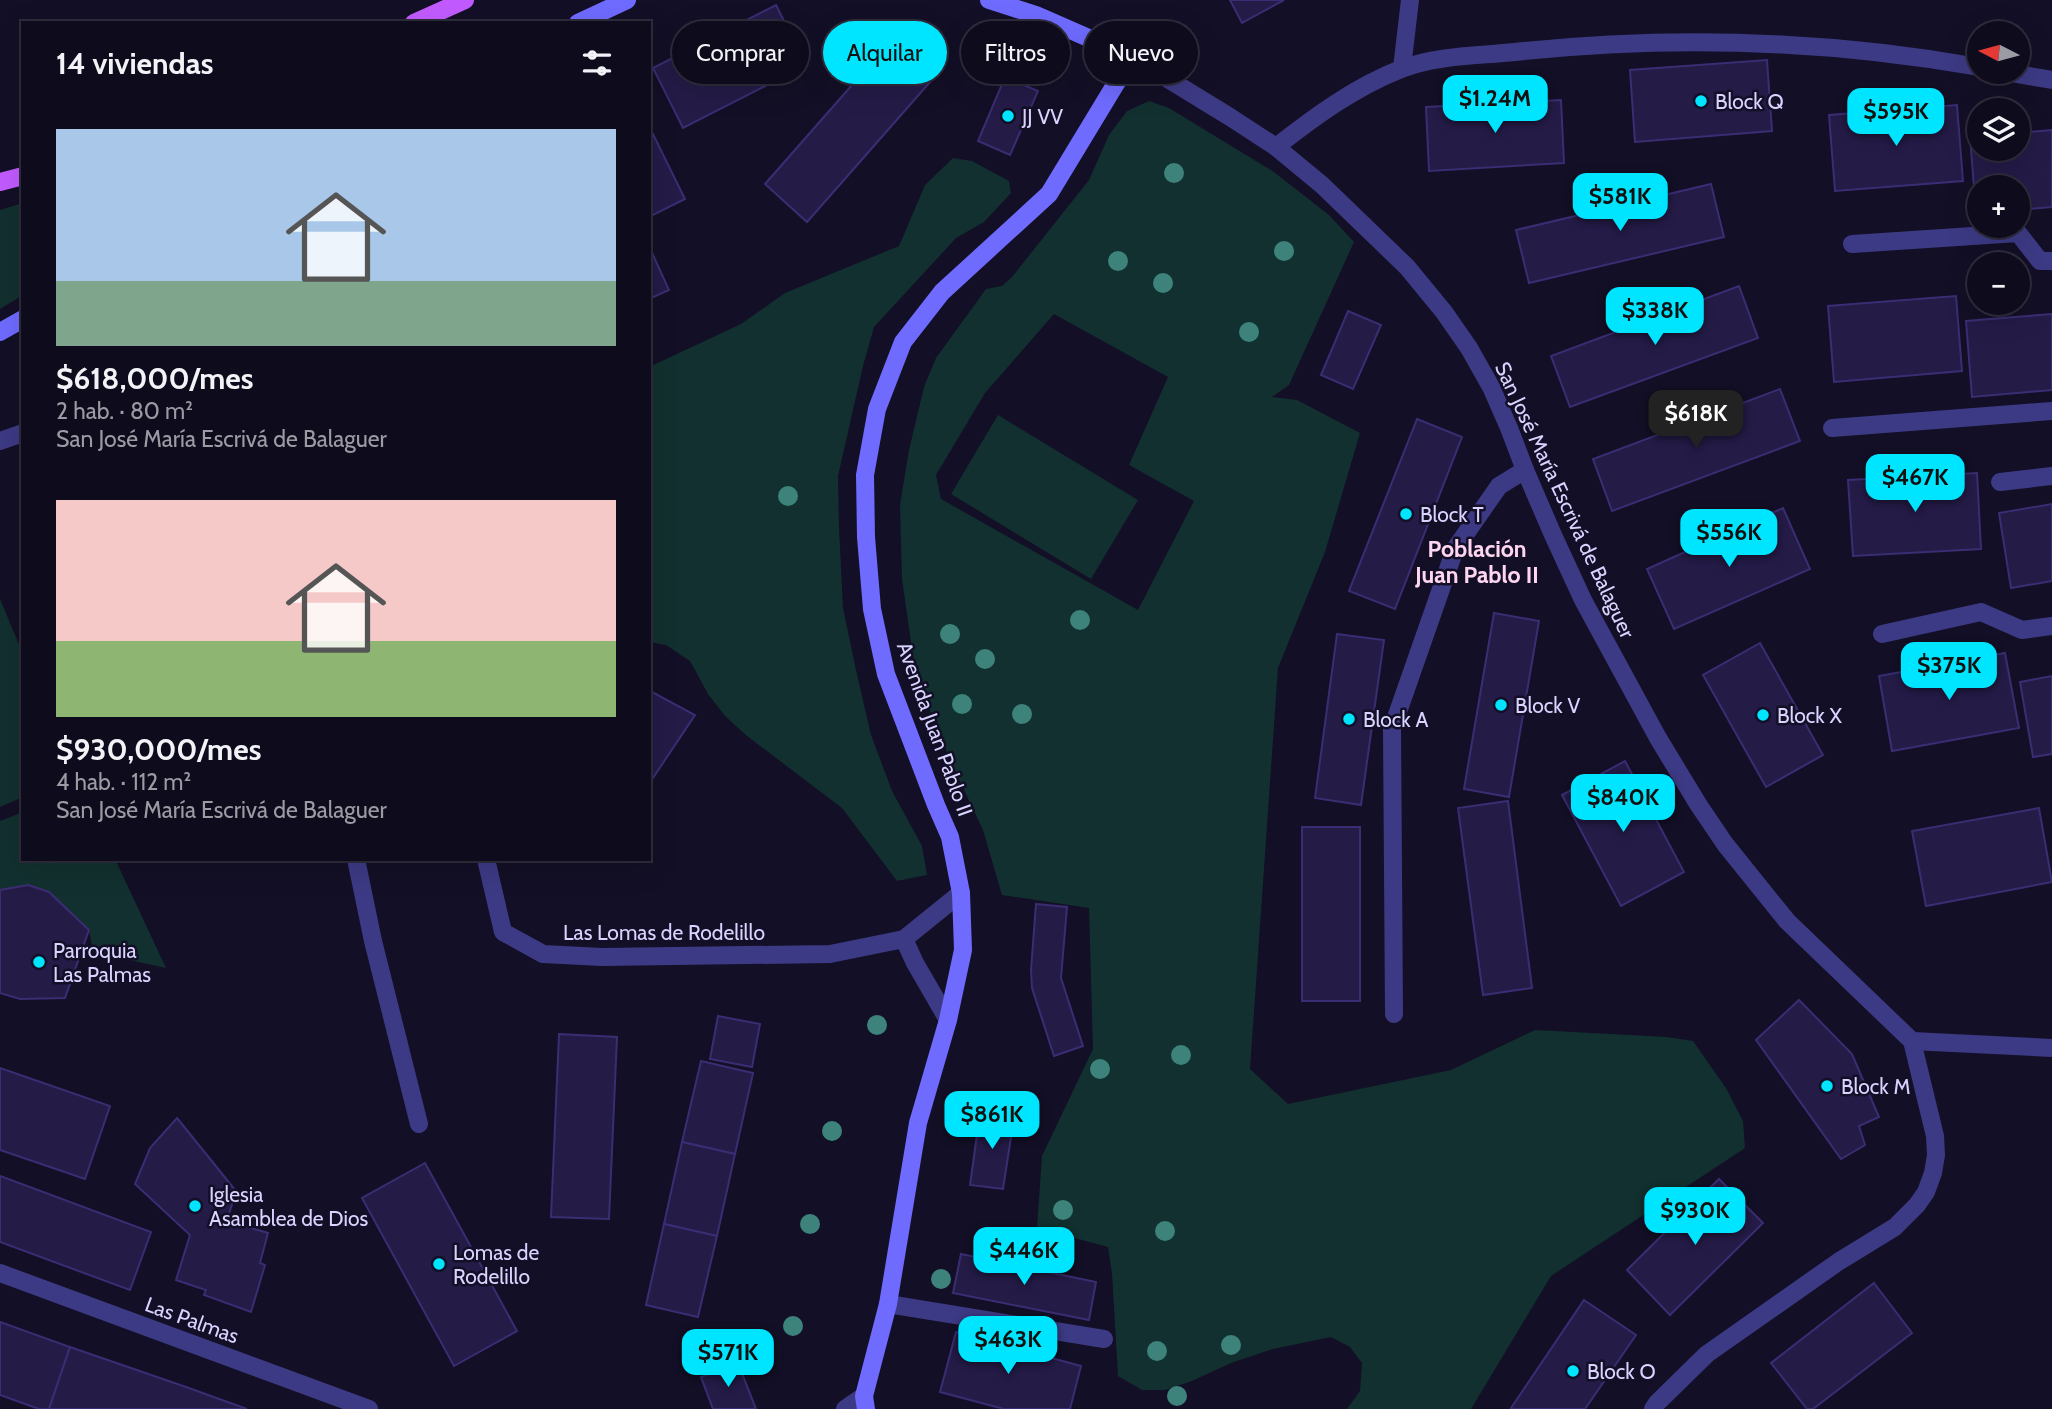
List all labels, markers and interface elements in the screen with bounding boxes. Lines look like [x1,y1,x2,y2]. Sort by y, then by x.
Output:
chip: Comprar [672,21,809,84]
chip: Alquilar [823,21,947,84]
chip: Filtros [961,21,1070,84]
chip: Nuevo [1084,21,1198,84]
north arrow [1967,21,2030,84]
map controls [1967,21,2030,315]
icon: filters [578,44,616,82]
text: 14 viviendas [56,45,213,82]
pin: $1.24M [1438,76,1552,135]
text: $1.24M [1459,84,1531,112]
pin: $595K [1847,88,1945,148]
place label: Block Q [1715,89,1784,114]
marker: Block Q [1693,93,1709,109]
text: $595K [1863,97,1929,125]
button: layers [1967,98,2030,161]
place label: JJ VV [1021,104,1063,129]
marker: JJ VV [1000,108,1016,124]
icon: home [273,174,399,300]
pin: $581K [1571,174,1669,233]
button: + [1967,175,2030,238]
text: $581K [1589,182,1651,210]
button: − [1967,252,2030,315]
pin: $338K [1606,288,1704,347]
text: $338K [1622,296,1688,324]
street label: San José María Escrivá de Balaguer [1490,358,1640,642]
text: $618,000/mes [56,360,254,397]
pin: $618K [1647,391,1745,450]
text: 2 hab. · 80 m² [56,397,193,425]
text: $618K [1664,399,1728,427]
text: San José María Escrivá de Balaguer [56,425,387,453]
pin: $467K [1866,454,1964,514]
text: $467K [1882,463,1948,491]
place label: Block T [1420,502,1484,527]
marker: Block T [1398,506,1414,522]
pin: $556K [1680,510,1778,569]
text: $556K [1696,518,1762,546]
district label: Población Juan Pablo II [1414,535,1539,589]
icon: home [273,545,399,671]
street label: Avenida Juan Pablo II [892,638,978,820]
pin: $375K [1900,642,1998,702]
text: $375K [1917,651,1981,679]
place label: Block V [1515,693,1580,718]
marker: Block V [1493,697,1509,713]
place label: Block X [1777,703,1842,728]
place label: Block A [1363,707,1428,732]
marker: Block X [1755,707,1771,723]
marker: Block A [1341,711,1357,727]
text: $930,000/mes [56,731,261,768]
text: 4 hab. · 112 m² [56,768,191,796]
pin: $840K [1574,774,1672,834]
text: $840K [1587,783,1659,811]
text: San José María Escrivá de Balaguer [56,796,387,824]
street label: Las Lomas de Rodelillo [563,920,765,945]
place label: Parroquia Las Palmas [53,938,151,987]
marker: Parroquia Las Palmas [31,954,47,970]
place label: Block M [1841,1074,1911,1099]
marker: Block M [1819,1078,1835,1094]
pin: $861K [943,1092,1041,1151]
text: $861K [960,1100,1024,1128]
place label: Iglesia Asamblea de Dios [209,1182,368,1231]
pin: $930K [1646,1188,1744,1247]
text: $930K [1660,1196,1730,1224]
marker: Iglesia Asamblea de Dios [187,1198,203,1214]
pin: $446K [975,1228,1073,1287]
text: $446K [989,1236,1059,1264]
place label: Lomas de Rodelillo [453,1240,539,1289]
marker: Lomas de Rodelillo [431,1256,447,1272]
street label: Las Palmas [142,1292,243,1349]
pin: $463K [959,1316,1057,1376]
text: $463K [974,1325,1042,1353]
pin: $571K [679,1330,777,1389]
text: $571K [698,1338,758,1366]
place label: Block O [1587,1359,1656,1384]
marker: Block O [1565,1363,1581,1379]

